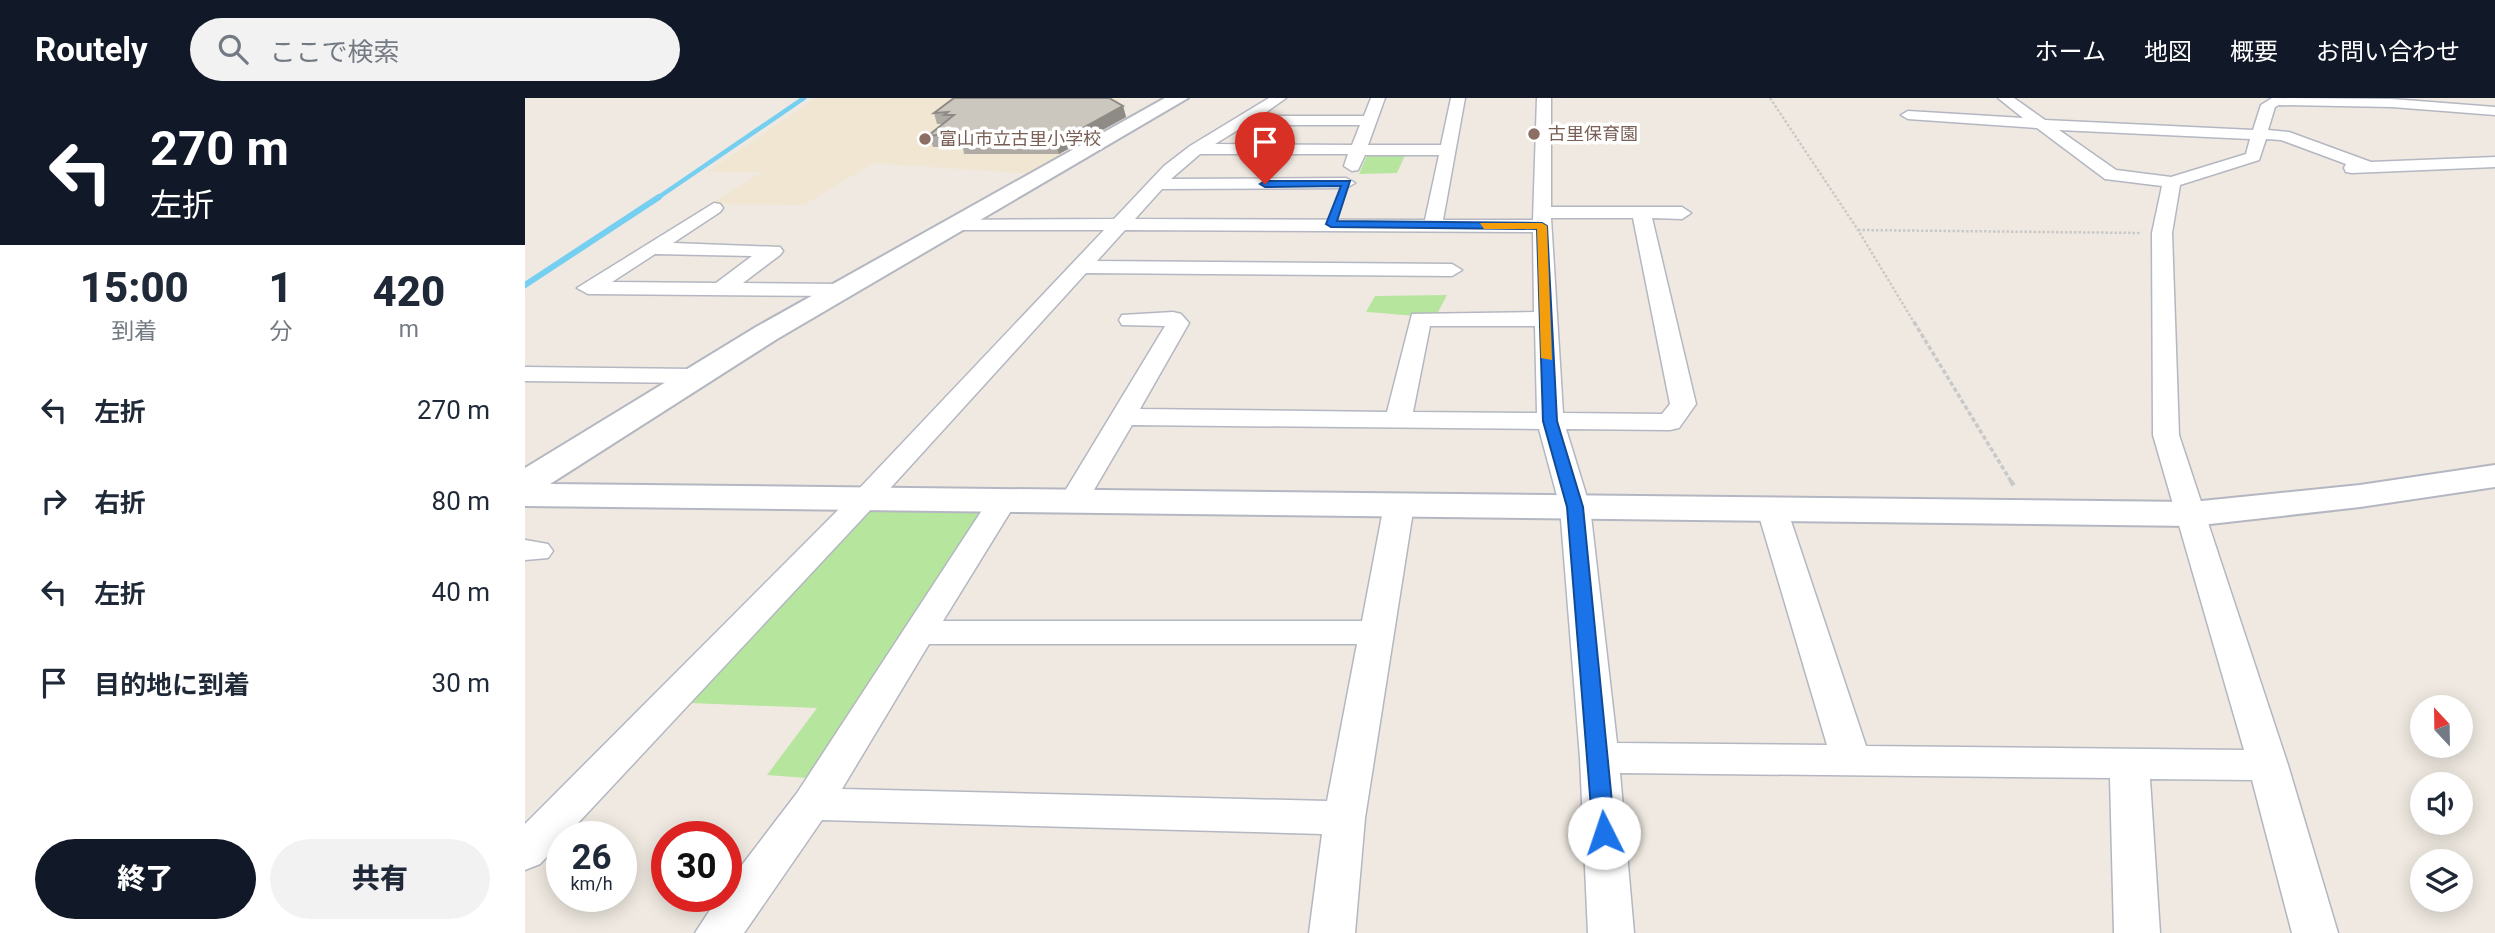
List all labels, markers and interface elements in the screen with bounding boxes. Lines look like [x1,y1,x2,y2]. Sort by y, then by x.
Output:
search box [190,18,680,81]
text: Routely [35,30,148,69]
icon: search [214,30,252,68]
text: ここで検索 [270,37,400,67]
text: ホーム [2035,38,2106,66]
text: 地図 [2144,38,2192,66]
text: 概要 [2230,38,2278,66]
text: お問い合わせ [2316,38,2460,66]
pin [1235,112,1295,184]
text: 270 m [150,120,289,177]
icon: arrive [1246,123,1284,161]
place label: 古里保育園 [1548,123,1638,144]
icon: left [35,126,126,217]
marker: 古里保育園 [1526,126,1542,142]
place label: 富山市立古里小学校 [939,128,1101,149]
marker: 富山市立古里小学校 [917,131,933,147]
text: 左折 [150,186,214,224]
text: 15:00 [80,263,189,312]
text: 1 [269,263,293,312]
text: 420 [373,267,445,316]
text: m [399,316,419,343]
text: 到着 [111,318,157,345]
text: 分 [269,318,292,345]
icon: left [35,391,73,429]
text: 270 m [417,395,490,425]
text: 左折 [94,397,146,427]
icon: right [35,482,73,520]
text: 80 m [432,486,490,516]
text: 右折 [94,488,146,518]
icon: left [35,573,73,611]
text: 40 m [432,577,490,607]
text: 左折 [94,579,146,609]
icon: arrive [35,664,73,702]
text: 30 m [432,668,490,698]
text: 目的地に到着 [94,670,250,700]
north arrow [2410,695,2473,758]
map controls [2410,695,2473,912]
button: sound [2410,772,2473,835]
position arrow [1567,796,1641,870]
speed limit sign: 30 [651,821,742,912]
text: 26 [571,837,612,878]
button: 終了 [35,839,256,919]
button: 共有 [270,839,490,919]
button: layers [2410,849,2473,912]
text: km/h [570,873,613,894]

